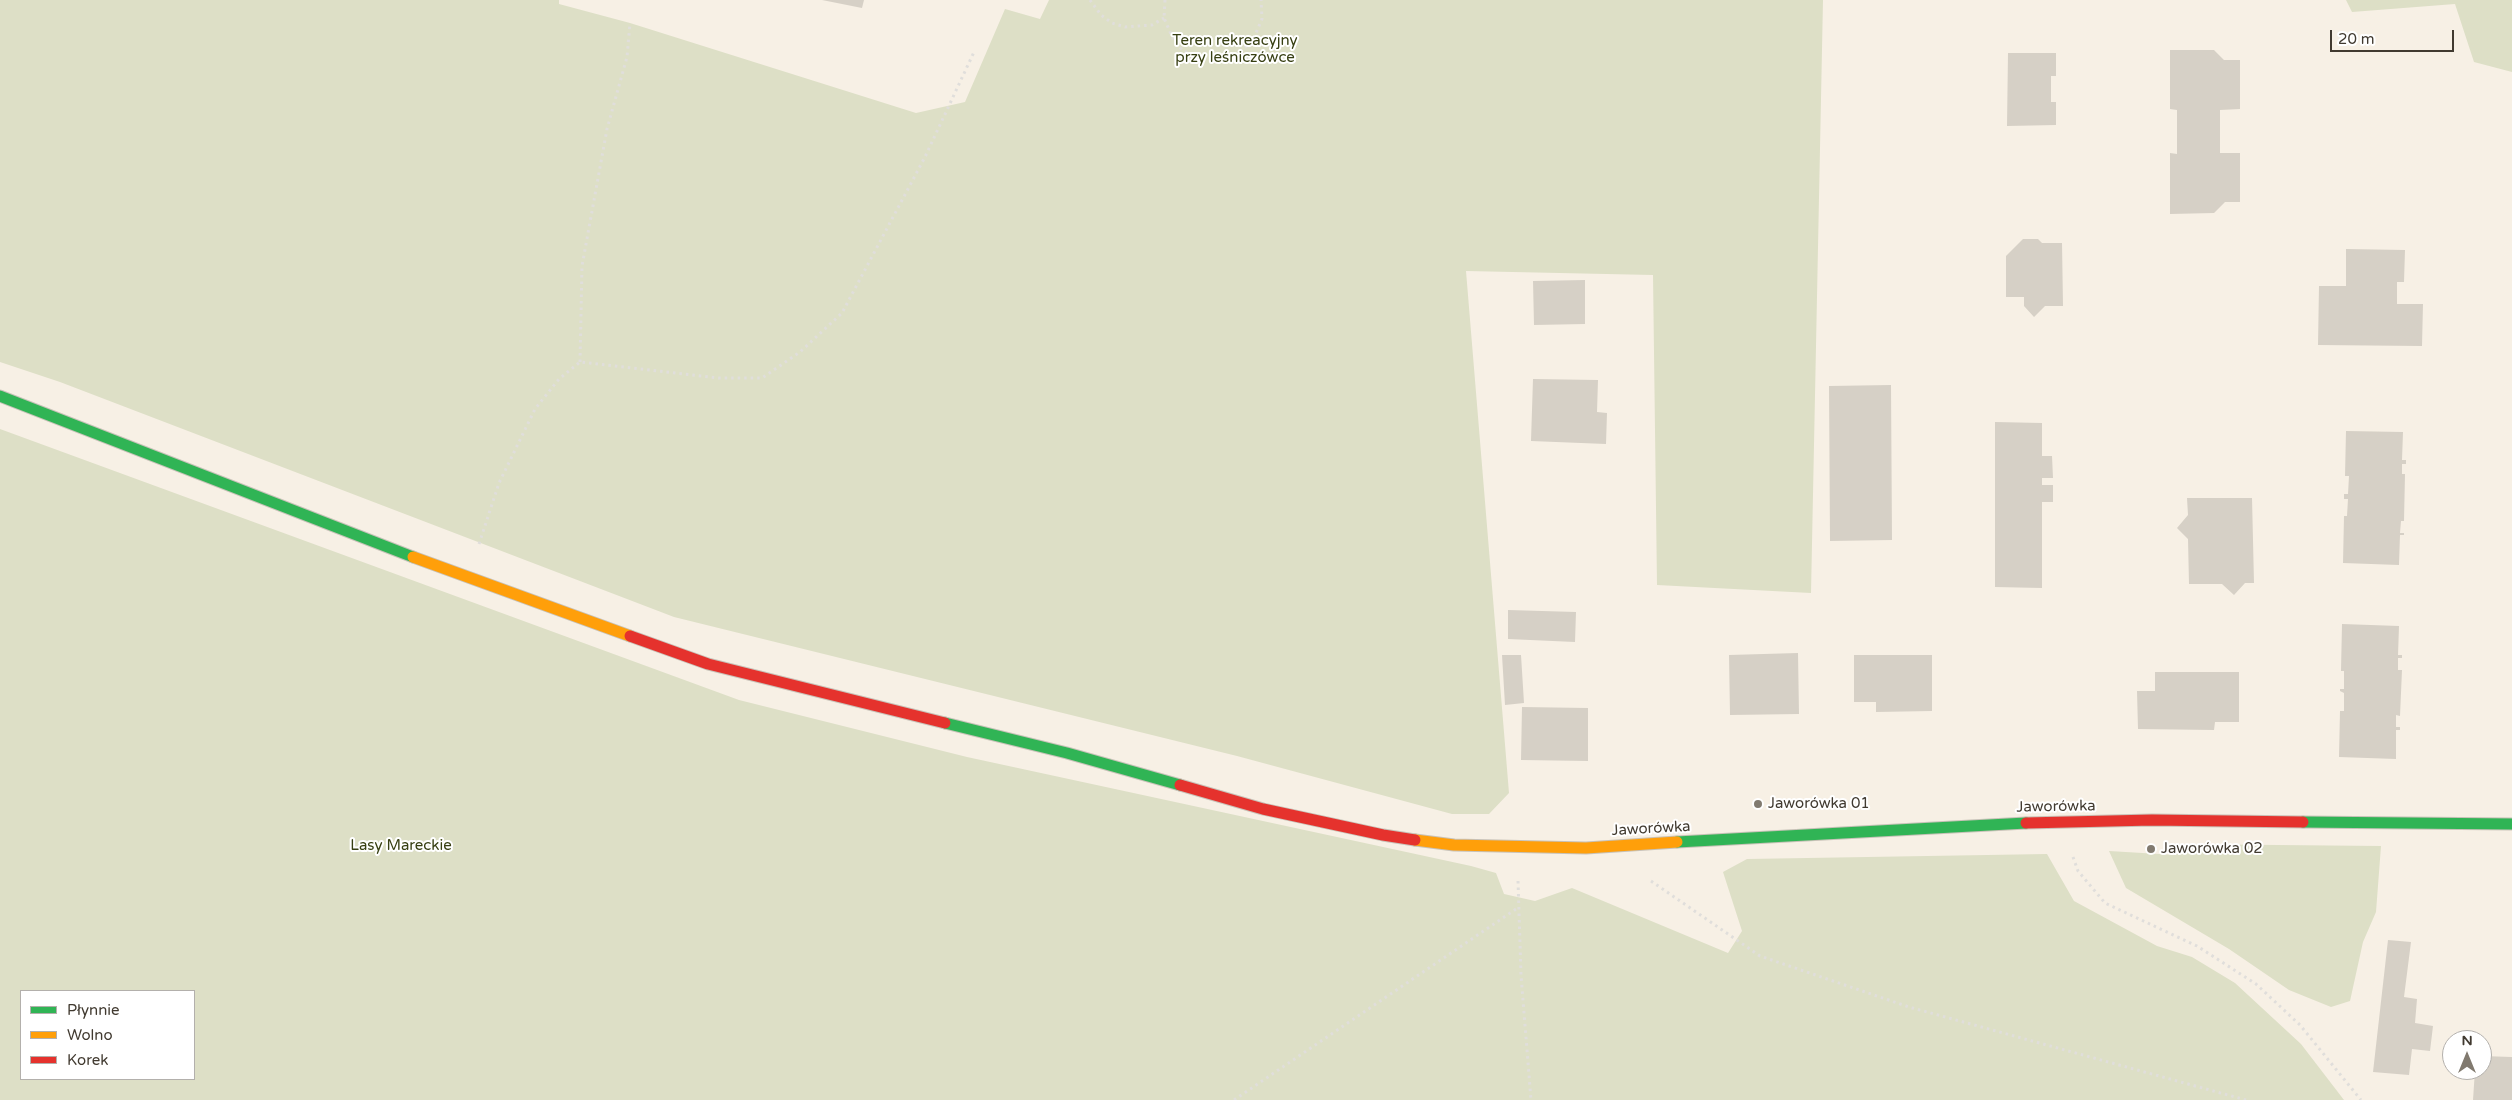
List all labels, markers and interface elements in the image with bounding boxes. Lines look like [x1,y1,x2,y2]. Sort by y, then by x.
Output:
scale bar [2332,20,2456,52]
text: 20 m [2338,30,2375,48]
park label: Teren rekreacyjny przy leśniczówce [1172,32,1298,67]
place label: Jaworówka 01 [1768,795,1870,813]
street label: Jaworówka [2016,797,2096,817]
marker: Jaworówka 01 [1752,798,1764,810]
street label: Jaworówka [1611,818,1691,840]
park label: Lasy Mareckie [350,837,452,855]
place label: Jaworówka 02 [2161,840,2263,858]
marker: Jaworówka 02 [2145,843,2157,855]
legend [20,990,195,1080]
text: Płynnie [67,1001,120,1019]
text: Wolno [67,1026,113,1044]
north arrow [2442,1030,2492,1080]
text: N [2461,1032,2473,1049]
text: Korek [67,1051,108,1069]

